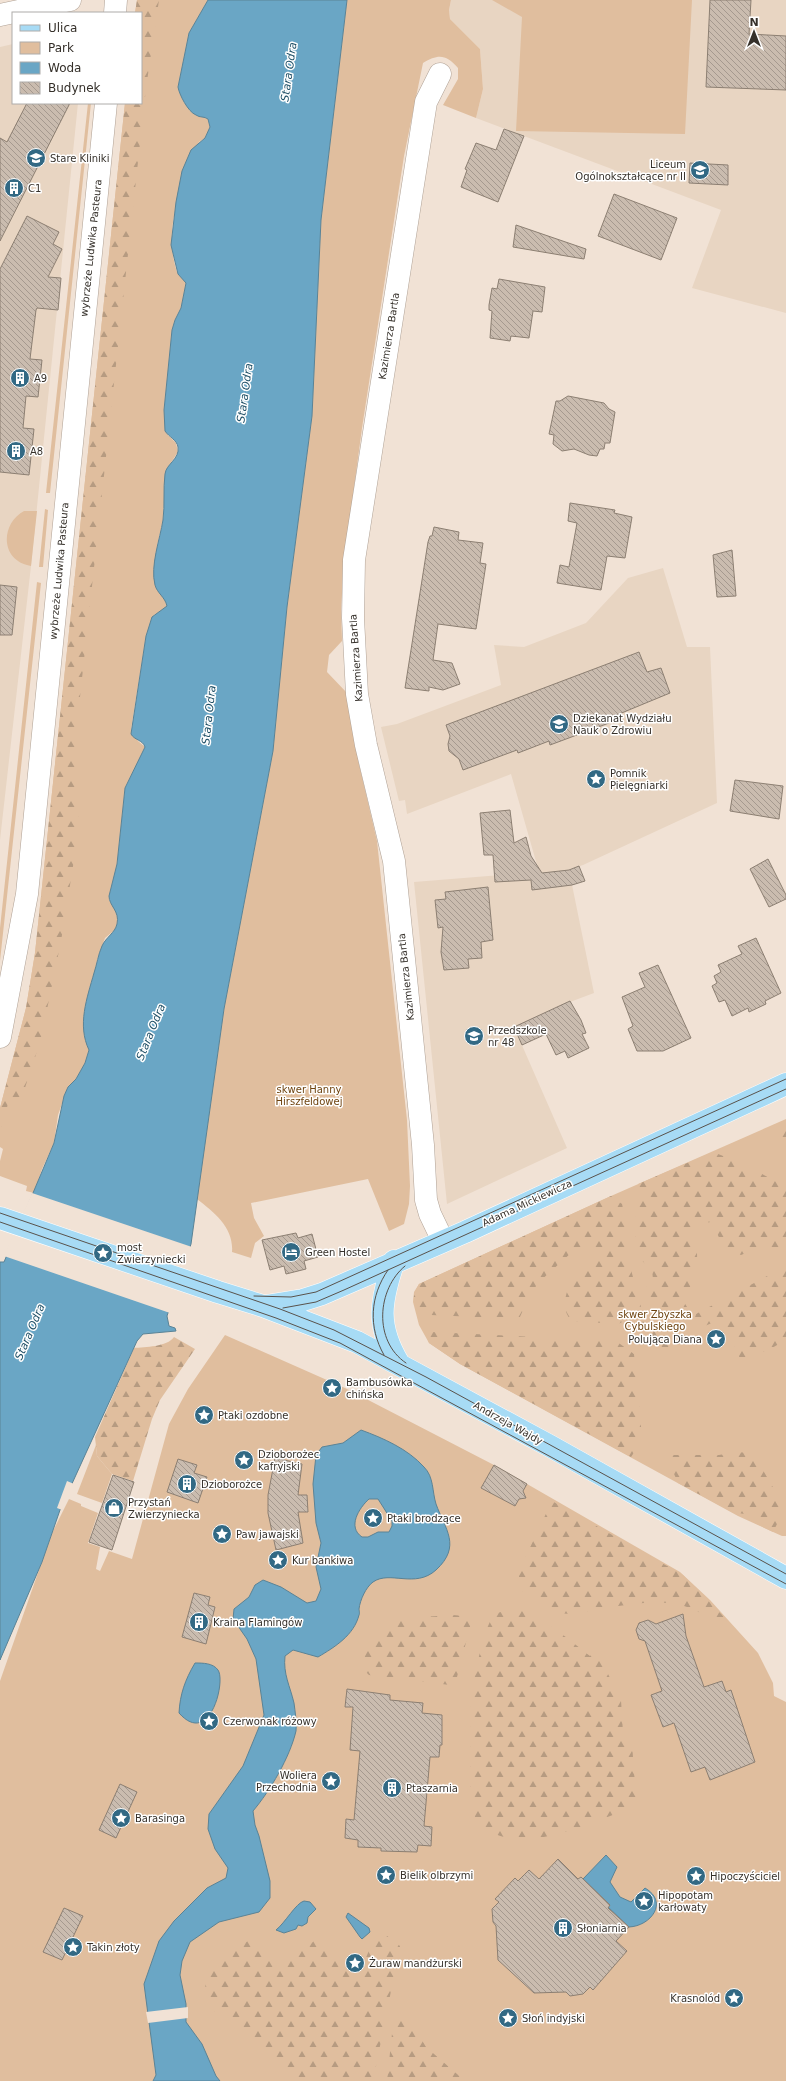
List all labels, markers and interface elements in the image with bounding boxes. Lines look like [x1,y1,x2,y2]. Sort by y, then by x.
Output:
legend [12,12,142,104]
north arrow [734,12,774,52]
text: N [749,16,759,29]
text: Ulica [48,21,77,35]
text: Park [48,41,74,55]
water label: Stara Odra [278,41,300,102]
text: Woda [48,61,81,75]
text: Budynek [48,81,101,95]
school or university icon: Stare Kliniki [25,147,47,169]
place label: Stare Kliniki [50,153,109,164]
place label: Liceum Ogólnokształcące nr II [575,159,686,182]
school or university icon: Liceum Ogólnokształcące nr II [689,159,711,181]
building icon: C1 [3,177,25,199]
street label: wybrzeże Ludwika Pasteura [78,179,104,317]
place label: C1 [28,183,41,194]
street label: Kazimierza Bartla [377,292,401,380]
water label: Stara Odra [234,362,256,423]
building icon: A9 [9,367,31,389]
place label: A9 [34,373,47,384]
building icon: A8 [5,440,27,462]
place label: A8 [30,446,43,457]
street label: wybrzeże Ludwika Pasteura [48,502,70,640]
street label: Kazimierza Bartla [347,614,365,702]
water label: Stara Odra [199,684,219,745]
school or university icon: Dziekanat Wydziału Nauk o Zdrowiu [548,713,570,735]
place label: Dziekanat Wydziału Nauk o Zdrowiu [573,713,672,736]
place icon: Pomnik Pielęgniarki [585,768,607,790]
place label: Pomnik Pielęgniarki [610,768,668,791]
street label: Kazimierza Bartla [396,933,416,1021]
water label: Stara Odra [134,1002,168,1062]
school or university icon: Przedszkole nr 48 [463,1025,485,1047]
place label: Przedszkole nr 48 [488,1025,547,1048]
park label: skwer Hanny Hirszfeldowej [276,1084,342,1107]
street label: Adama Mickiewicza [480,1177,574,1229]
hotel icon: Green Hostel [280,1241,302,1263]
place icon: most Zwierzyniecki [92,1242,114,1264]
place label: most Zwierzyniecki [117,1242,186,1265]
place label: Green Hostel [305,1247,370,1258]
water label: Stara Odra [12,1302,48,1362]
park label: skwer Zbyszka Cybulskiego [618,1309,692,1332]
place icon: Polująca Diana [705,1328,727,1350]
place label: Polująca Diana [628,1334,702,1345]
place icon: Bambusówka chińska [321,1377,343,1399]
place label: Bambusówka chińska [346,1377,413,1400]
street label: Andrzeja Wajdy [471,1399,545,1447]
place icon: Ptaki ozdobne [193,1404,215,1426]
place label: Ptaki ozdobne [218,1410,289,1421]
place icon: Dzioborożec kafryjski [233,1449,255,1471]
place label: Dzioborożec kafryjski [258,1449,319,1472]
building icon: Dzioborożce [176,1473,198,1495]
place label: Dzioborożce [201,1479,262,1490]
shop icon: Przystań Zwierzyniecka [103,1497,125,1519]
place label: Przystań Zwierzyniecka [128,1497,200,1520]
place icon: Ptaki brodzące [362,1507,384,1529]
place label: Ptaki brodzące [387,1513,461,1524]
place icon: Paw jawajski [211,1523,233,1545]
place label: Paw jawajski [236,1529,299,1540]
place icon: Kur bankiwa [267,1549,289,1571]
place label: Kur bankiwa [292,1555,353,1566]
building icon: Kraina Flamingów [188,1611,210,1633]
place label: Kraina Flamingów [213,1617,302,1628]
place icon: Czerwonak różowy [198,1710,220,1732]
place label: Czerwonak różowy [223,1716,317,1727]
place label: Woliera Przechodnia [256,1770,317,1793]
place icon: Woliera Przechodnia [320,1770,342,1792]
building icon: Ptaszarnia [381,1777,403,1799]
place label: Ptaszarnia [406,1783,458,1794]
place icon: Barasinga [110,1807,132,1829]
place label: Barasinga [135,1813,185,1824]
place icon: Bielik olbrzymi [375,1864,397,1886]
place icon: Hipoczyściciel [685,1865,707,1887]
place label: Bielik olbrzymi [400,1870,473,1881]
place label: Hipoczyściciel [710,1871,780,1882]
place icon: Hipopotam karłowaty [633,1890,655,1912]
place label: Hipopotam karłowaty [658,1890,713,1913]
building icon: Słoniarnia [552,1917,574,1939]
place label: Słoniarnia [577,1923,627,1934]
place icon: Takin złoty [62,1936,84,1958]
place label: Takin złoty [86,1942,140,1953]
place icon: Żuraw mandżurski [344,1952,366,1974]
place label: Żuraw mandżurski [369,1957,462,1969]
place icon: Krasnolód [723,1987,745,2009]
place label: Krasnolód [670,1993,720,2004]
place icon: Słoń indyjski [497,2007,519,2029]
place label: Słoń indyjski [522,2013,585,2024]

